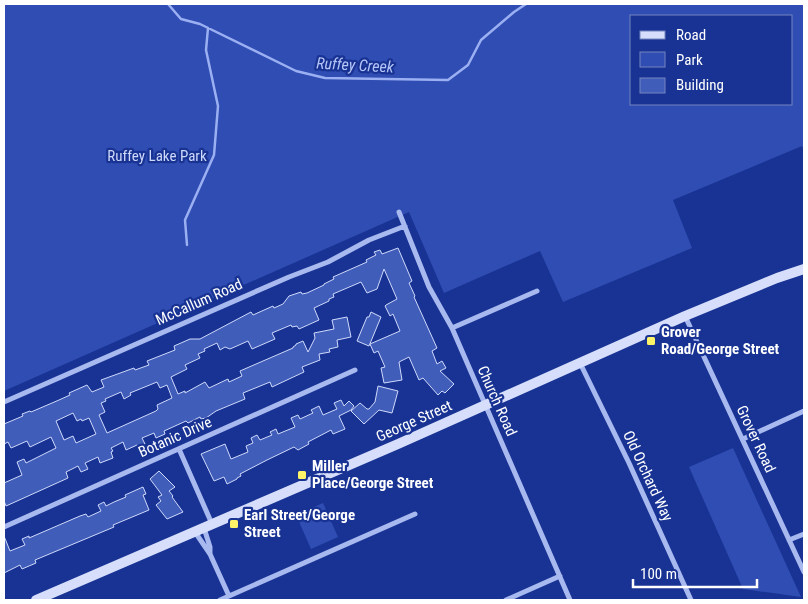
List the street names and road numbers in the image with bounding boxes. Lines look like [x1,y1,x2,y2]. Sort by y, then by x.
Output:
street label: McCallum Road [153,275,245,329]
street label: Church Road [473,363,521,439]
street label: George Street [373,396,455,446]
street label: Grover Road [733,402,779,476]
street label: Botanic Drive [136,413,214,461]
street label: Old Orchard Way [619,428,677,524]

